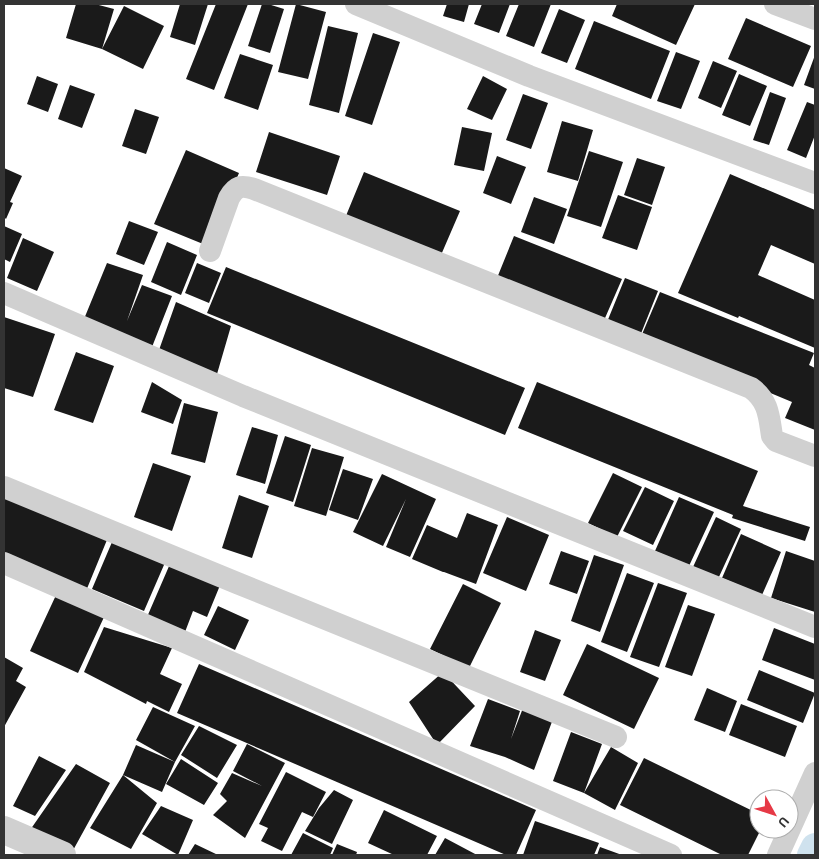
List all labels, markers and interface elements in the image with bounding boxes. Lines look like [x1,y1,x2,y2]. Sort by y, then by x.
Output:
north arrow [749,789,799,839]
text: U [775,814,791,830]

